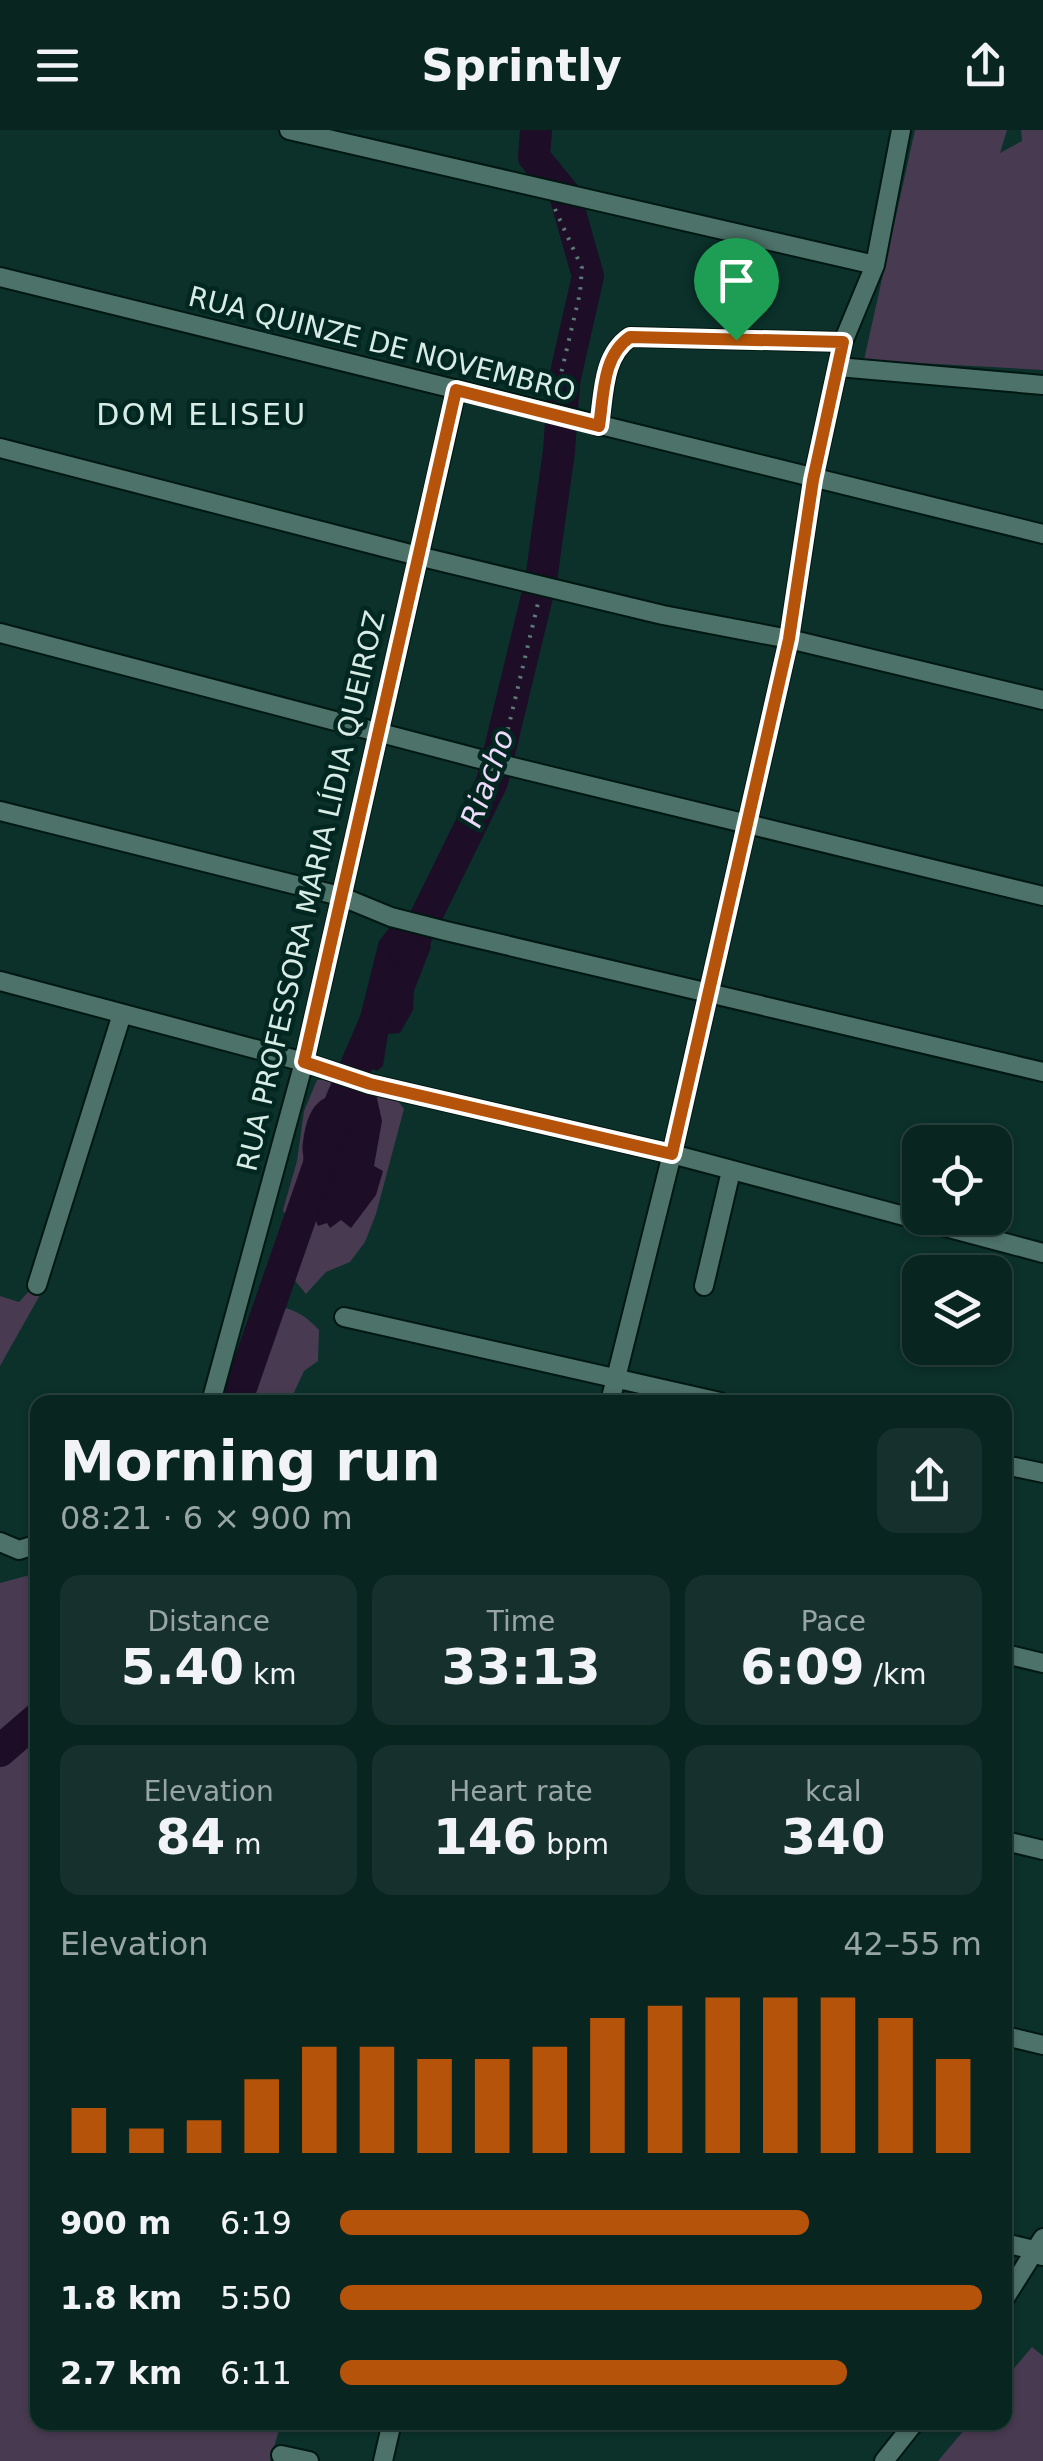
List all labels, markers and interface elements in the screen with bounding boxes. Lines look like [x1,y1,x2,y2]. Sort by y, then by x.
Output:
icon: menu [30,38,85,93]
icon: share [958,38,1013,93]
text: Sprintly [421,39,622,92]
pin [694,238,779,341]
icon: arrive [709,253,764,308]
street label: RUA QUINZE DE NOVEMBRO [185,280,579,408]
district label: DOM ELISEU [96,397,308,432]
street label: RUA PROFESSORA MARIA LÍDIA QUEIROZ [229,607,392,1174]
water label: Riacho [453,724,521,832]
map controls [902,1125,1012,1365]
button: locate [902,1125,1012,1235]
button: layers [902,1255,1012,1365]
button: share [877,1428,982,1533]
text: Morning run [60,1429,441,1493]
text: 08:21 · 6 × 900 m [60,1499,353,1537]
text: Distance [147,1605,270,1638]
text: Time [487,1605,555,1638]
text: Pace [801,1605,866,1638]
text: 5.40 [121,1638,244,1696]
text: 33:13 [441,1638,601,1696]
text: 6:09 [740,1638,865,1696]
text: km [244,1658,297,1691]
text: /km [865,1658,926,1691]
text: Elevation [144,1775,274,1808]
text: Heart rate [449,1775,593,1808]
text: kcal [805,1775,862,1808]
text: 84 [156,1808,225,1866]
text: 146 [433,1808,537,1866]
text: 340 [781,1808,886,1866]
text: m [225,1828,262,1861]
text: bpm [537,1828,609,1861]
text: Elevation [60,1925,209,1963]
text: 42–55 m [843,1925,982,1963]
text: 900 m [60,2204,171,2242]
text: 6:19 [220,2204,292,2242]
text: 1.8 km [60,2279,182,2317]
text: 5:50 [220,2279,292,2317]
text: 2.7 km [60,2354,182,2392]
text: 6:11 [220,2354,292,2392]

